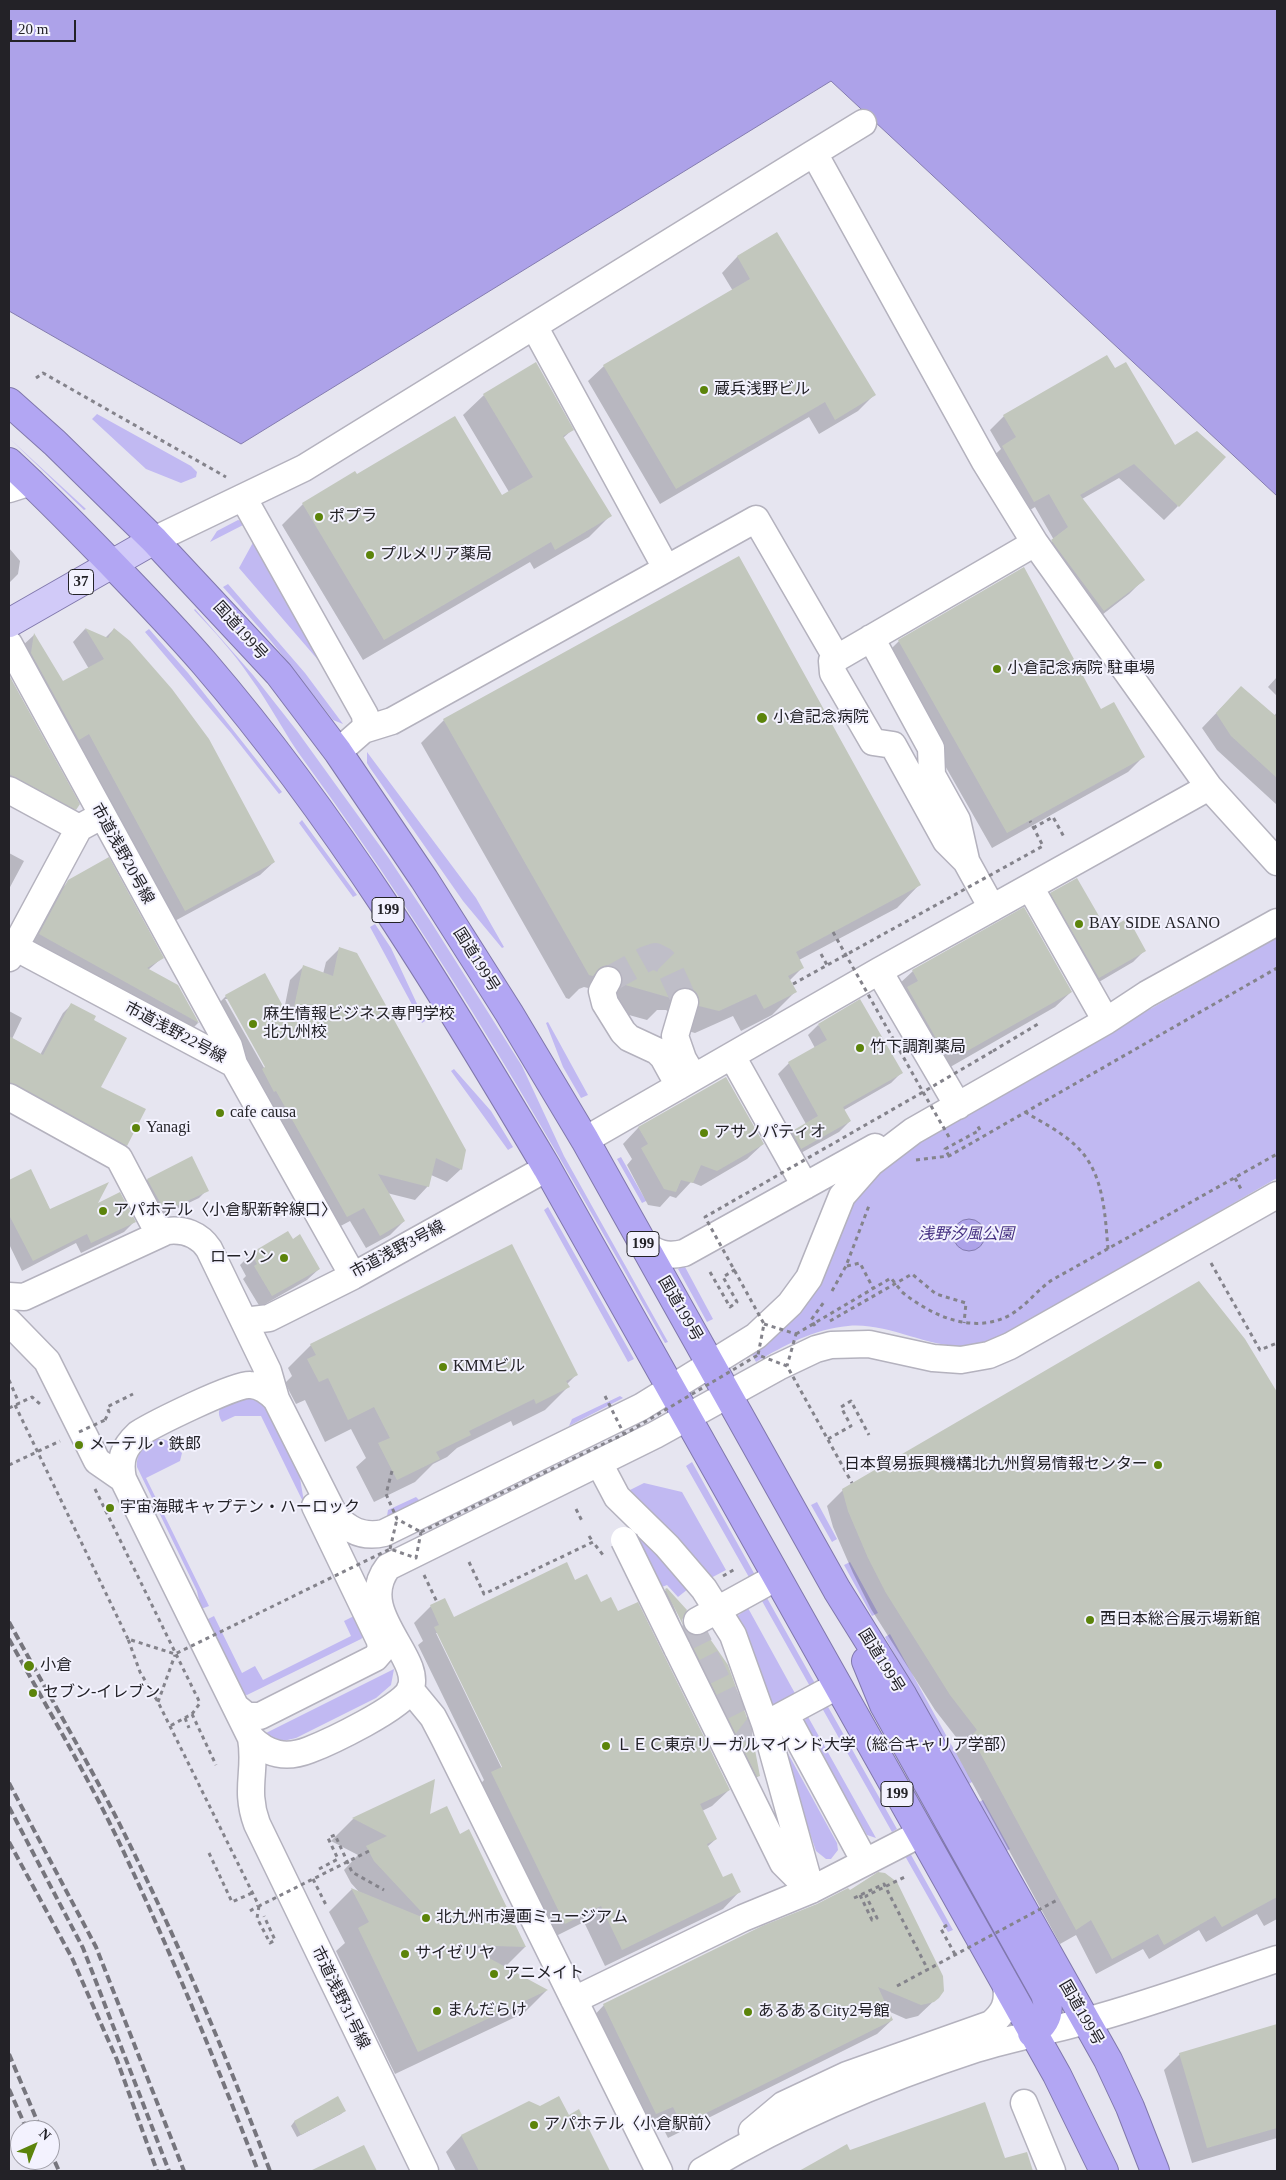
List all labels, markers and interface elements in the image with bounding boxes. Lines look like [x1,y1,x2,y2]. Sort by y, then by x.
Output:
scale bar [12,10,79,42]
text: 20 m [18,21,48,37]
place label: 蔵兵浅野ビル [714,380,810,400]
marker: 蔵兵浅野ビル [698,384,710,396]
place label: ポプラ [329,507,377,527]
marker: ポプラ [313,511,325,523]
place label: プルメリア薬局 [380,545,492,565]
marker: プルメリア薬局 [364,549,376,561]
road number: 37 [68,570,94,594]
street label: 国道199号 [209,598,271,664]
place label: 小倉記念病院 駐車場 [1007,659,1155,679]
marker: 小倉記念病院 駐車場 [991,663,1003,675]
place label: 小倉記念病院 [773,708,869,728]
marker: 小倉記念病院 [755,711,769,725]
street label: 市道浅野20号線 [86,800,158,908]
road number: 199 [372,898,404,922]
place label: BAY SIDE ASANO [1089,914,1220,934]
marker: BAY SIDE ASANO [1073,918,1085,930]
street label: 国道199号 [449,924,503,996]
street label: 市道浅野22号線 [121,998,229,1068]
place label: 麻生情報ビジネス専門学校 北九州校 [263,1005,455,1043]
marker: 麻生情報ビジネス専門学校 北九州校 [247,1018,259,1030]
place label: 竹下調剤薬局 [870,1038,966,1058]
marker: 竹下調剤薬局 [854,1042,866,1054]
place label: cafe causa [230,1103,296,1123]
marker: cafe causa [214,1107,226,1119]
place label: Yanagi [146,1118,191,1138]
marker: Yanagi [130,1122,142,1134]
place label: アサノパティオ [714,1123,826,1143]
marker: アサノパティオ [698,1127,710,1139]
place label: アパホテル〈小倉駅新幹線口〉 [113,1201,337,1221]
marker: アパホテル〈小倉駅新幹線口〉 [97,1205,109,1217]
street label: 市道浅野3号線 [348,1217,448,1283]
park label: 浅野汐風公園 [918,1225,1014,1245]
road number: 199 [627,1232,659,1256]
place label: ローソン [210,1248,274,1268]
marker: ローソン [278,1252,290,1264]
street label: 国道199号 [654,1273,706,1345]
place label: KMMビル [453,1357,525,1377]
marker: KMMビル [437,1361,449,1373]
place label: メーテル・鉄郎 [89,1435,201,1455]
marker: メーテル・鉄郎 [73,1439,85,1451]
place label: 日本貿易振興機構北九州貿易情報センター [844,1455,1148,1475]
marker: 日本貿易振興機構北九州貿易情報センター [1152,1459,1164,1471]
place label: 宇宙海賊キャプテン・ハーロック [120,1498,360,1518]
marker: 宇宙海賊キャプテン・ハーロック [104,1502,116,1514]
place label: 西日本総合展示場新館 [1100,1610,1260,1630]
marker: 西日本総合展示場新館 [1084,1614,1096,1626]
street label: 国道199号 [854,1625,908,1697]
place label: 小倉 [40,1656,72,1676]
marker: 小倉 [22,1659,36,1673]
place label: セブン-イレブン [43,1683,160,1703]
marker: セブン-イレブン [27,1687,39,1699]
place label: ＬＥＣ東京リーガルマインド大学（総合キャリア学部） [616,1736,1016,1756]
marker: ＬＥＣ東京リーガルマインド大学（総合キャリア学部） [600,1740,612,1752]
road number: 199 [881,1782,913,1806]
place label: 北九州市漫画ミュージアム [436,1908,628,1928]
marker: 北九州市漫画ミュージアム [420,1912,432,1924]
street label: 市道浅野31号線 [307,1943,373,2053]
place label: サイゼリヤ [415,1944,495,1964]
marker: サイゼリヤ [399,1948,411,1960]
place label: アニメイト [504,1964,584,1984]
marker: アニメイト [488,1968,500,1980]
street label: 国道199号 [1055,1977,1107,2049]
place label: まんだらけ [447,2001,527,2021]
place label: あるあるCity2号館 [758,2002,890,2022]
marker: まんだらけ [431,2005,443,2017]
marker: あるあるCity2号館 [742,2006,754,2018]
place label: アパホテル〈小倉駅前〉 [544,2115,720,2135]
marker: アパホテル〈小倉駅前〉 [528,2119,540,2131]
north arrow [10,2120,60,2170]
text: N [36,2126,54,2143]

